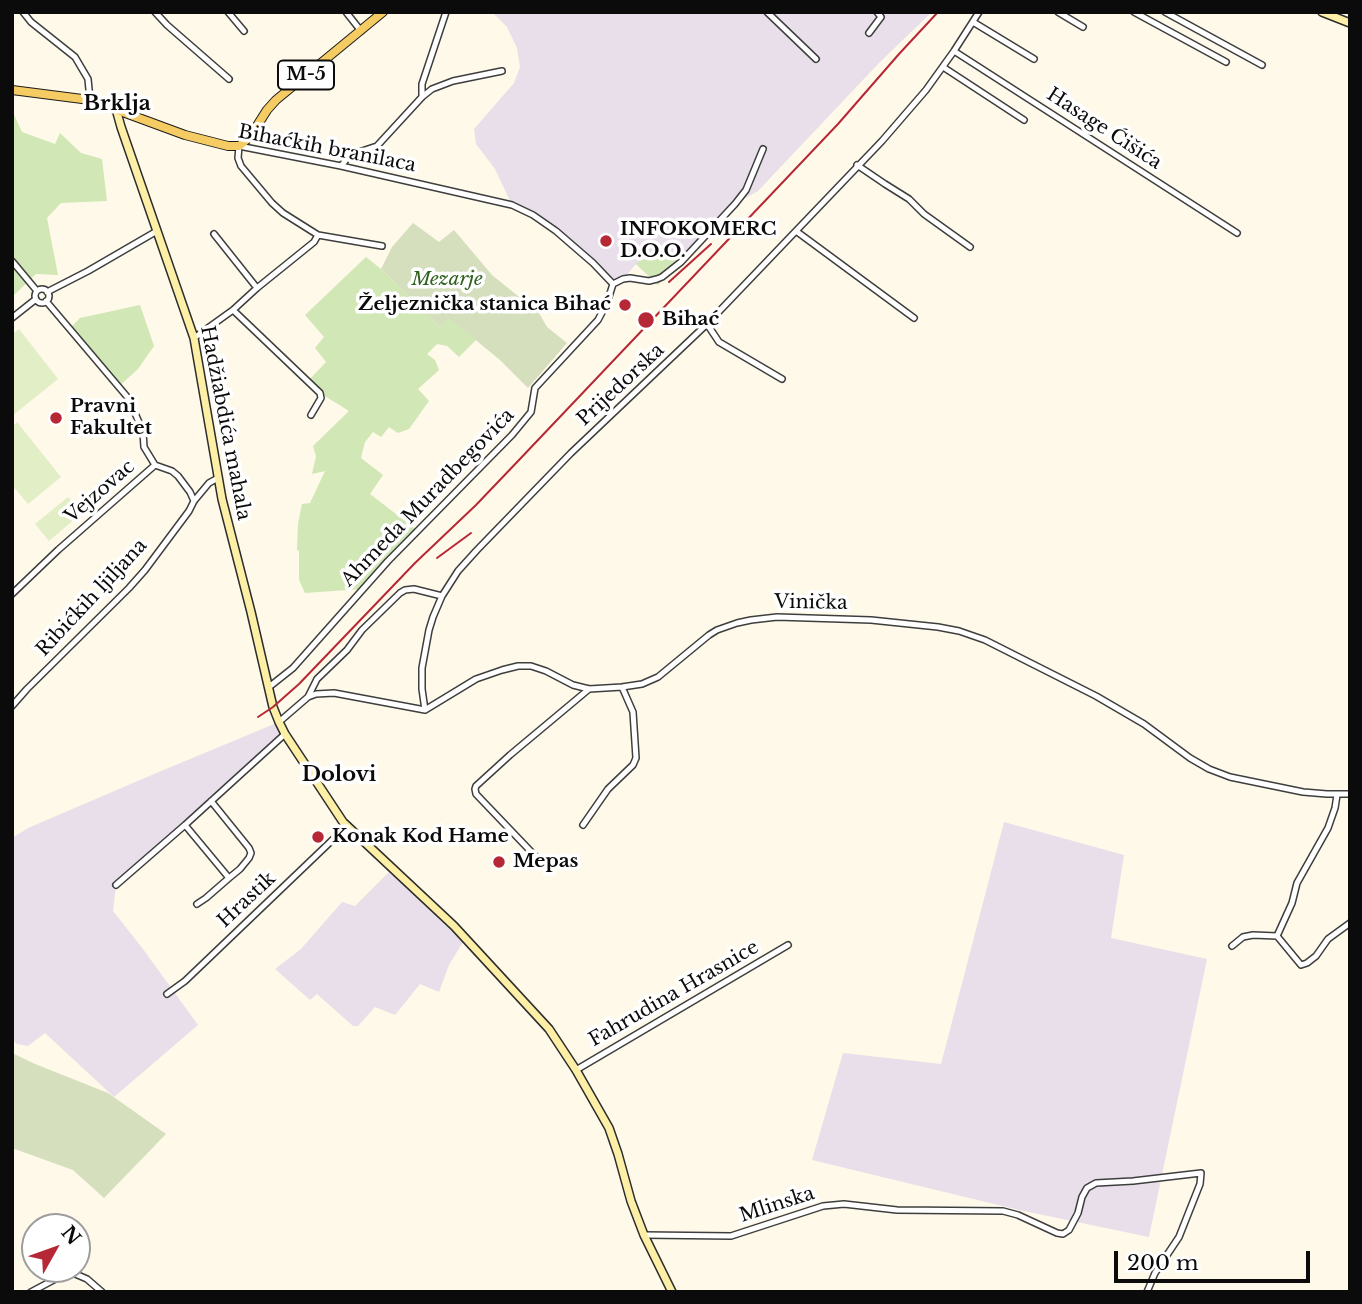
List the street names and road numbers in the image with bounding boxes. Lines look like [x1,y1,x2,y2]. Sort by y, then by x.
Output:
road number: M-5 [278,60,334,90]
street label: Hasage Ćišića [1042,83,1166,175]
street label: Bihaćkih branilaca [236,121,418,177]
street label: Hadžiabdića mahala [195,324,255,522]
street label: Prijedorska [573,339,669,431]
street label: Ahmeda Muradbegovića [337,404,519,592]
street label: Vejzovac [61,456,139,528]
street label: Ribićkih ljiljana [32,535,152,661]
street label: Vinička [774,591,848,615]
street label: Hrastik [213,867,281,933]
street label: Fahrudina Hrasnice [585,936,763,1052]
street label: Mlinska [737,1182,817,1228]

